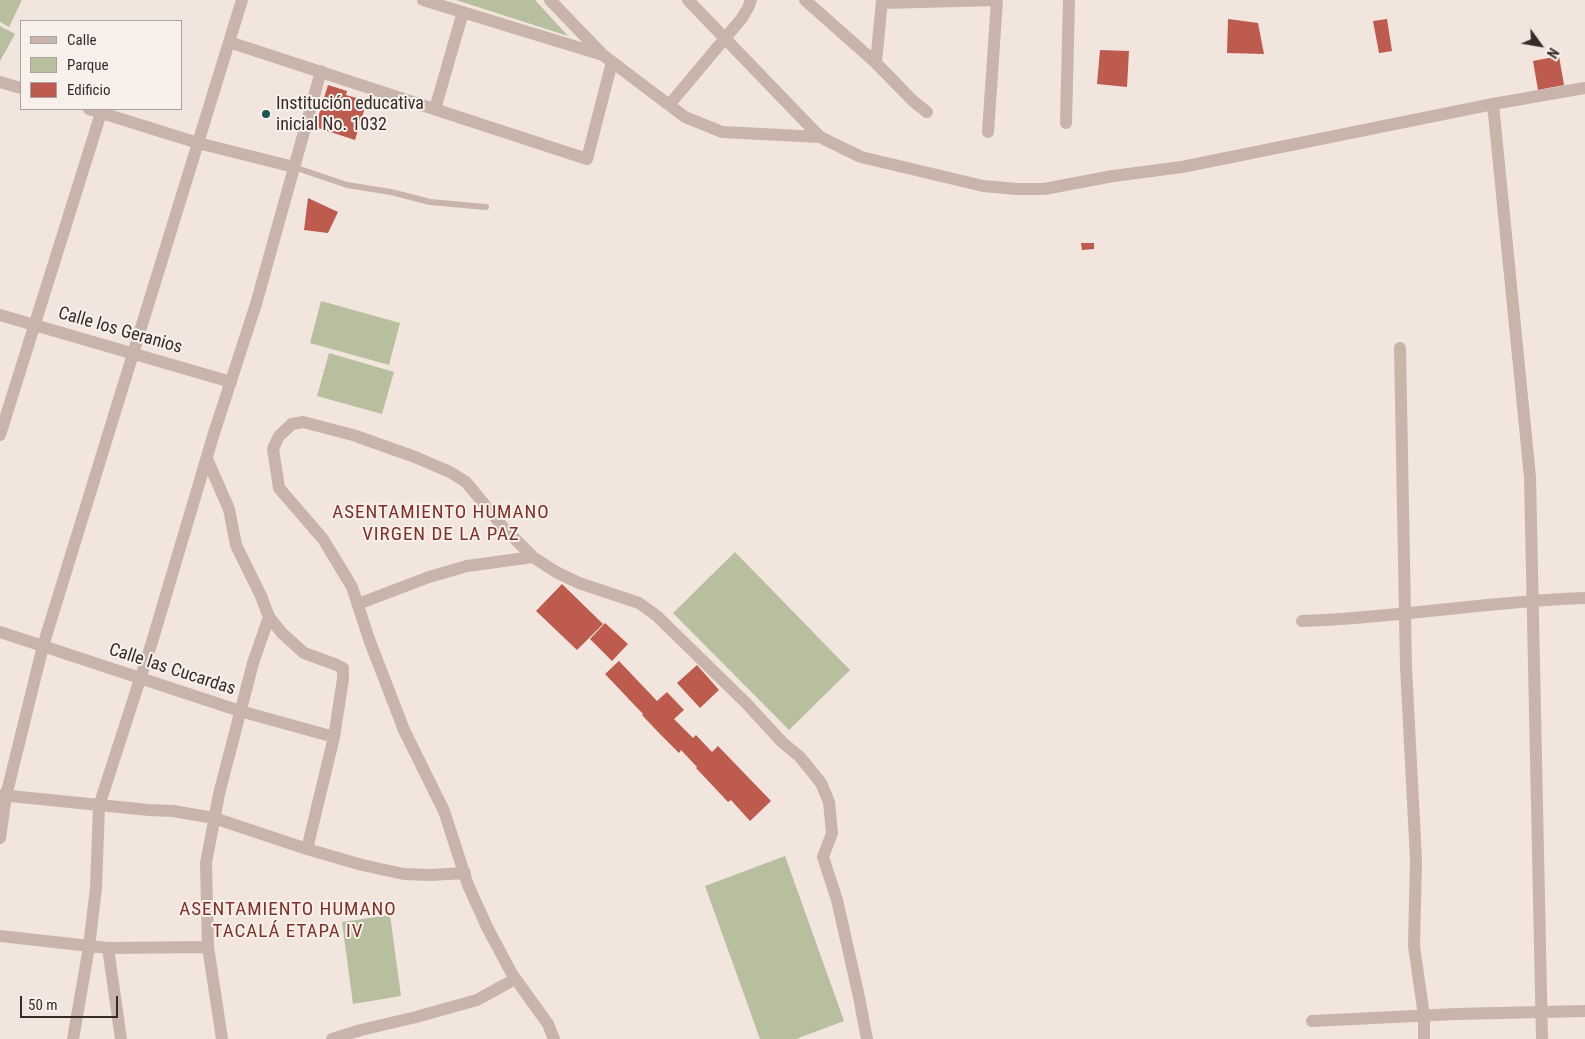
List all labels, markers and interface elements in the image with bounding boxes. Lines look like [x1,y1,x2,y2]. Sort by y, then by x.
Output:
legend [20,20,182,110]
north arrow [1515,20,1565,70]
text: Calle [67,31,97,49]
text: N [1544,45,1562,61]
text: Parque [67,56,109,74]
text: Edificio [67,81,110,99]
place label: Institución educativa inicial No. 1032 [276,93,424,136]
marker: Institución educativa inicial No. 1032 [260,108,272,120]
street label: Calle los Geranios [55,303,185,359]
district label: ASENTAMIENTO HUMANO VIRGEN DE LA PAZ [330,502,552,546]
street label: Calle las Cucardas [106,639,238,701]
district label: ASENTAMIENTO HUMANO TACALÁ ETAPA IV [177,899,399,943]
scale bar [22,986,120,1018]
text: 50 m [28,996,58,1014]

